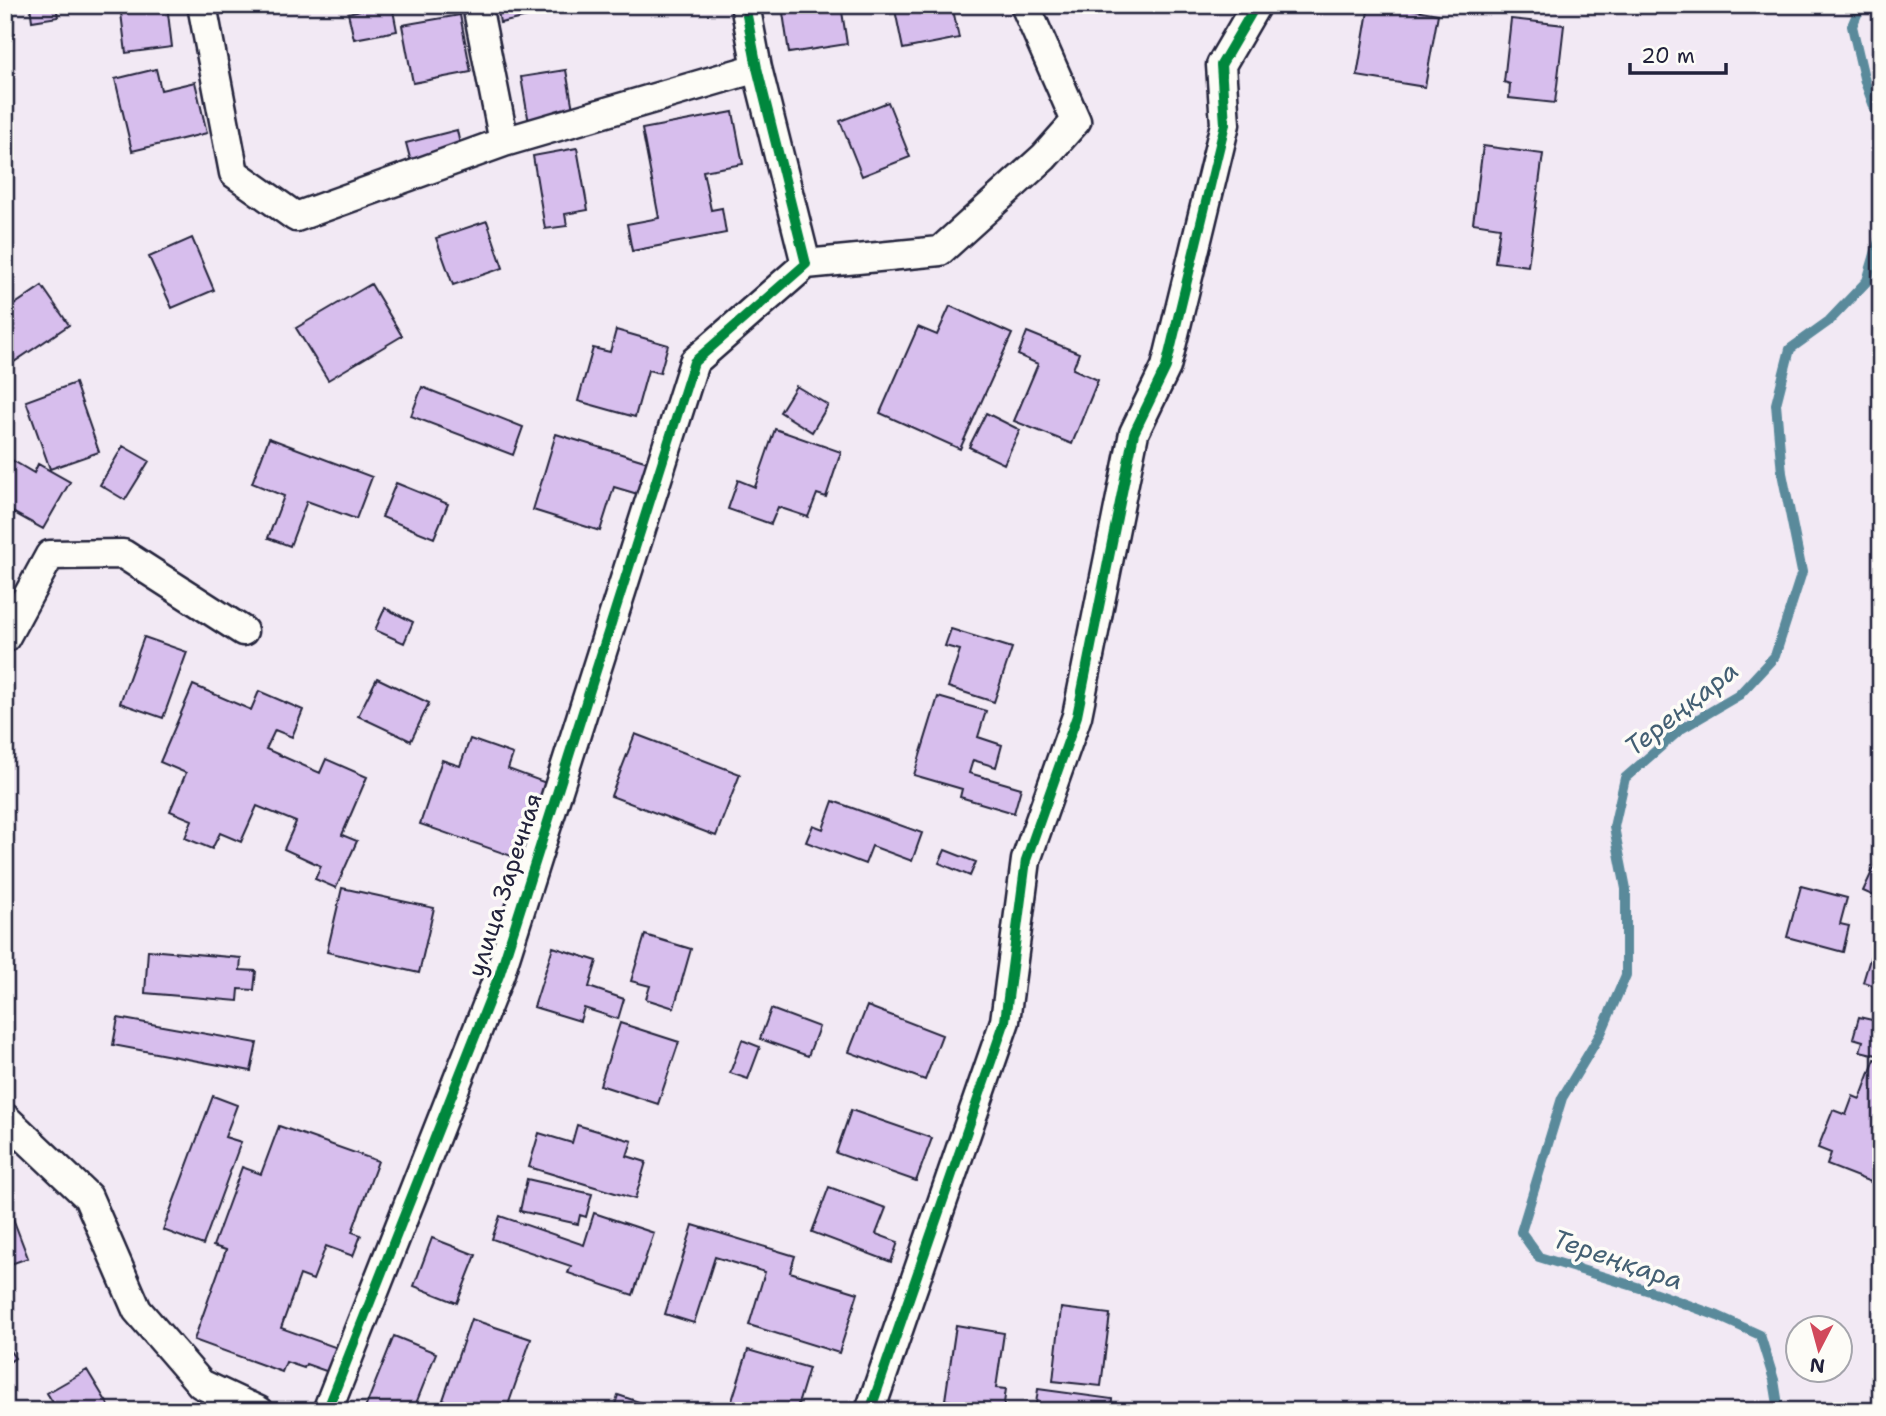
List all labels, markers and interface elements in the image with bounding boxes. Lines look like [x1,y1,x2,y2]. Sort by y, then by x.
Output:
scale bar [1630,32,1727,76]
text: 20 m [1641,42,1695,70]
water label: Тереңқара [1617,653,1745,763]
street label: улица Заречная [460,789,550,981]
water label: Тереңқара [1548,1220,1688,1298]
north arrow [1784,1314,1854,1384]
text: N [1808,1352,1826,1379]

